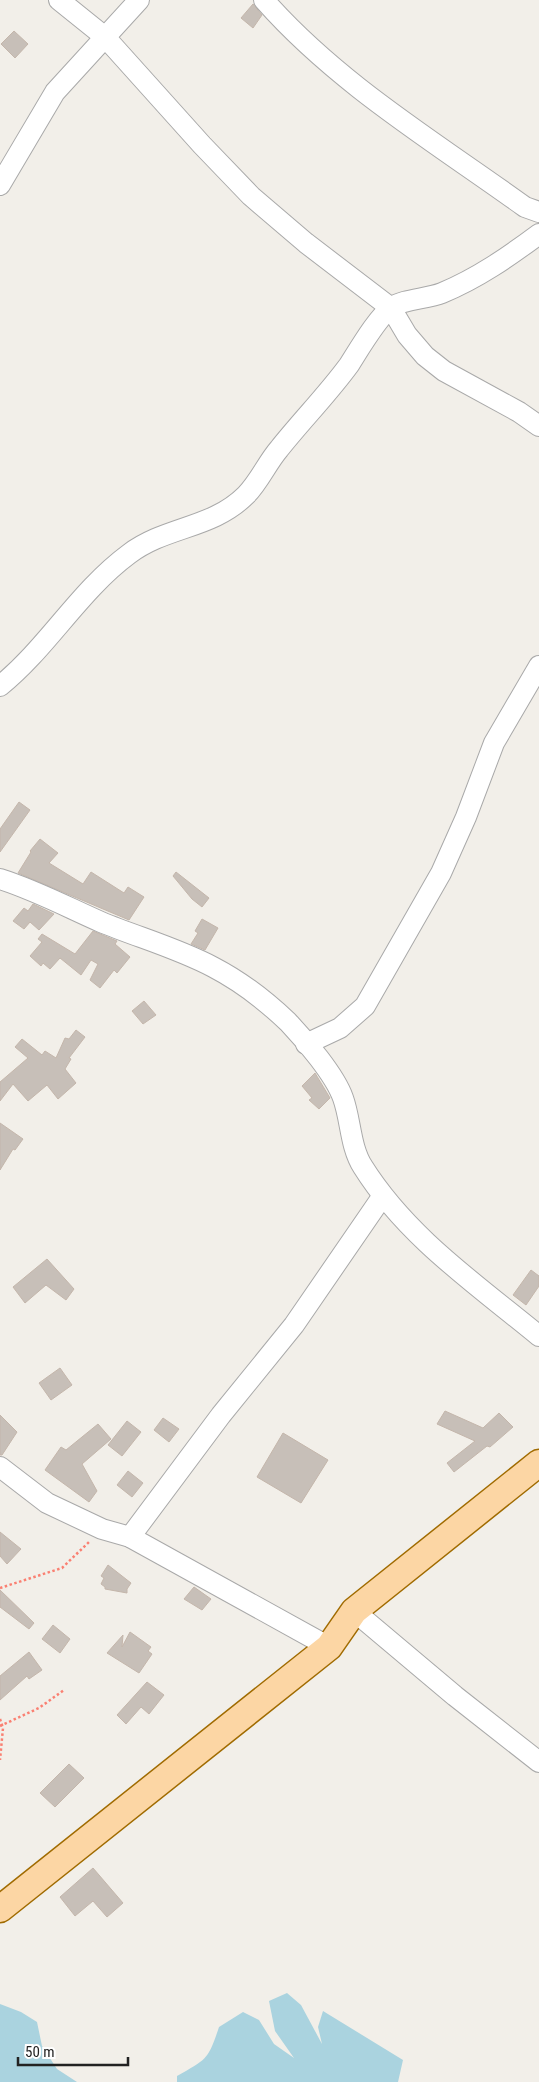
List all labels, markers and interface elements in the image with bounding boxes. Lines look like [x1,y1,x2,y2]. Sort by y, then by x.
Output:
scale bar [18,2034,128,2066]
text: 50 m [25,2043,55,2061]

